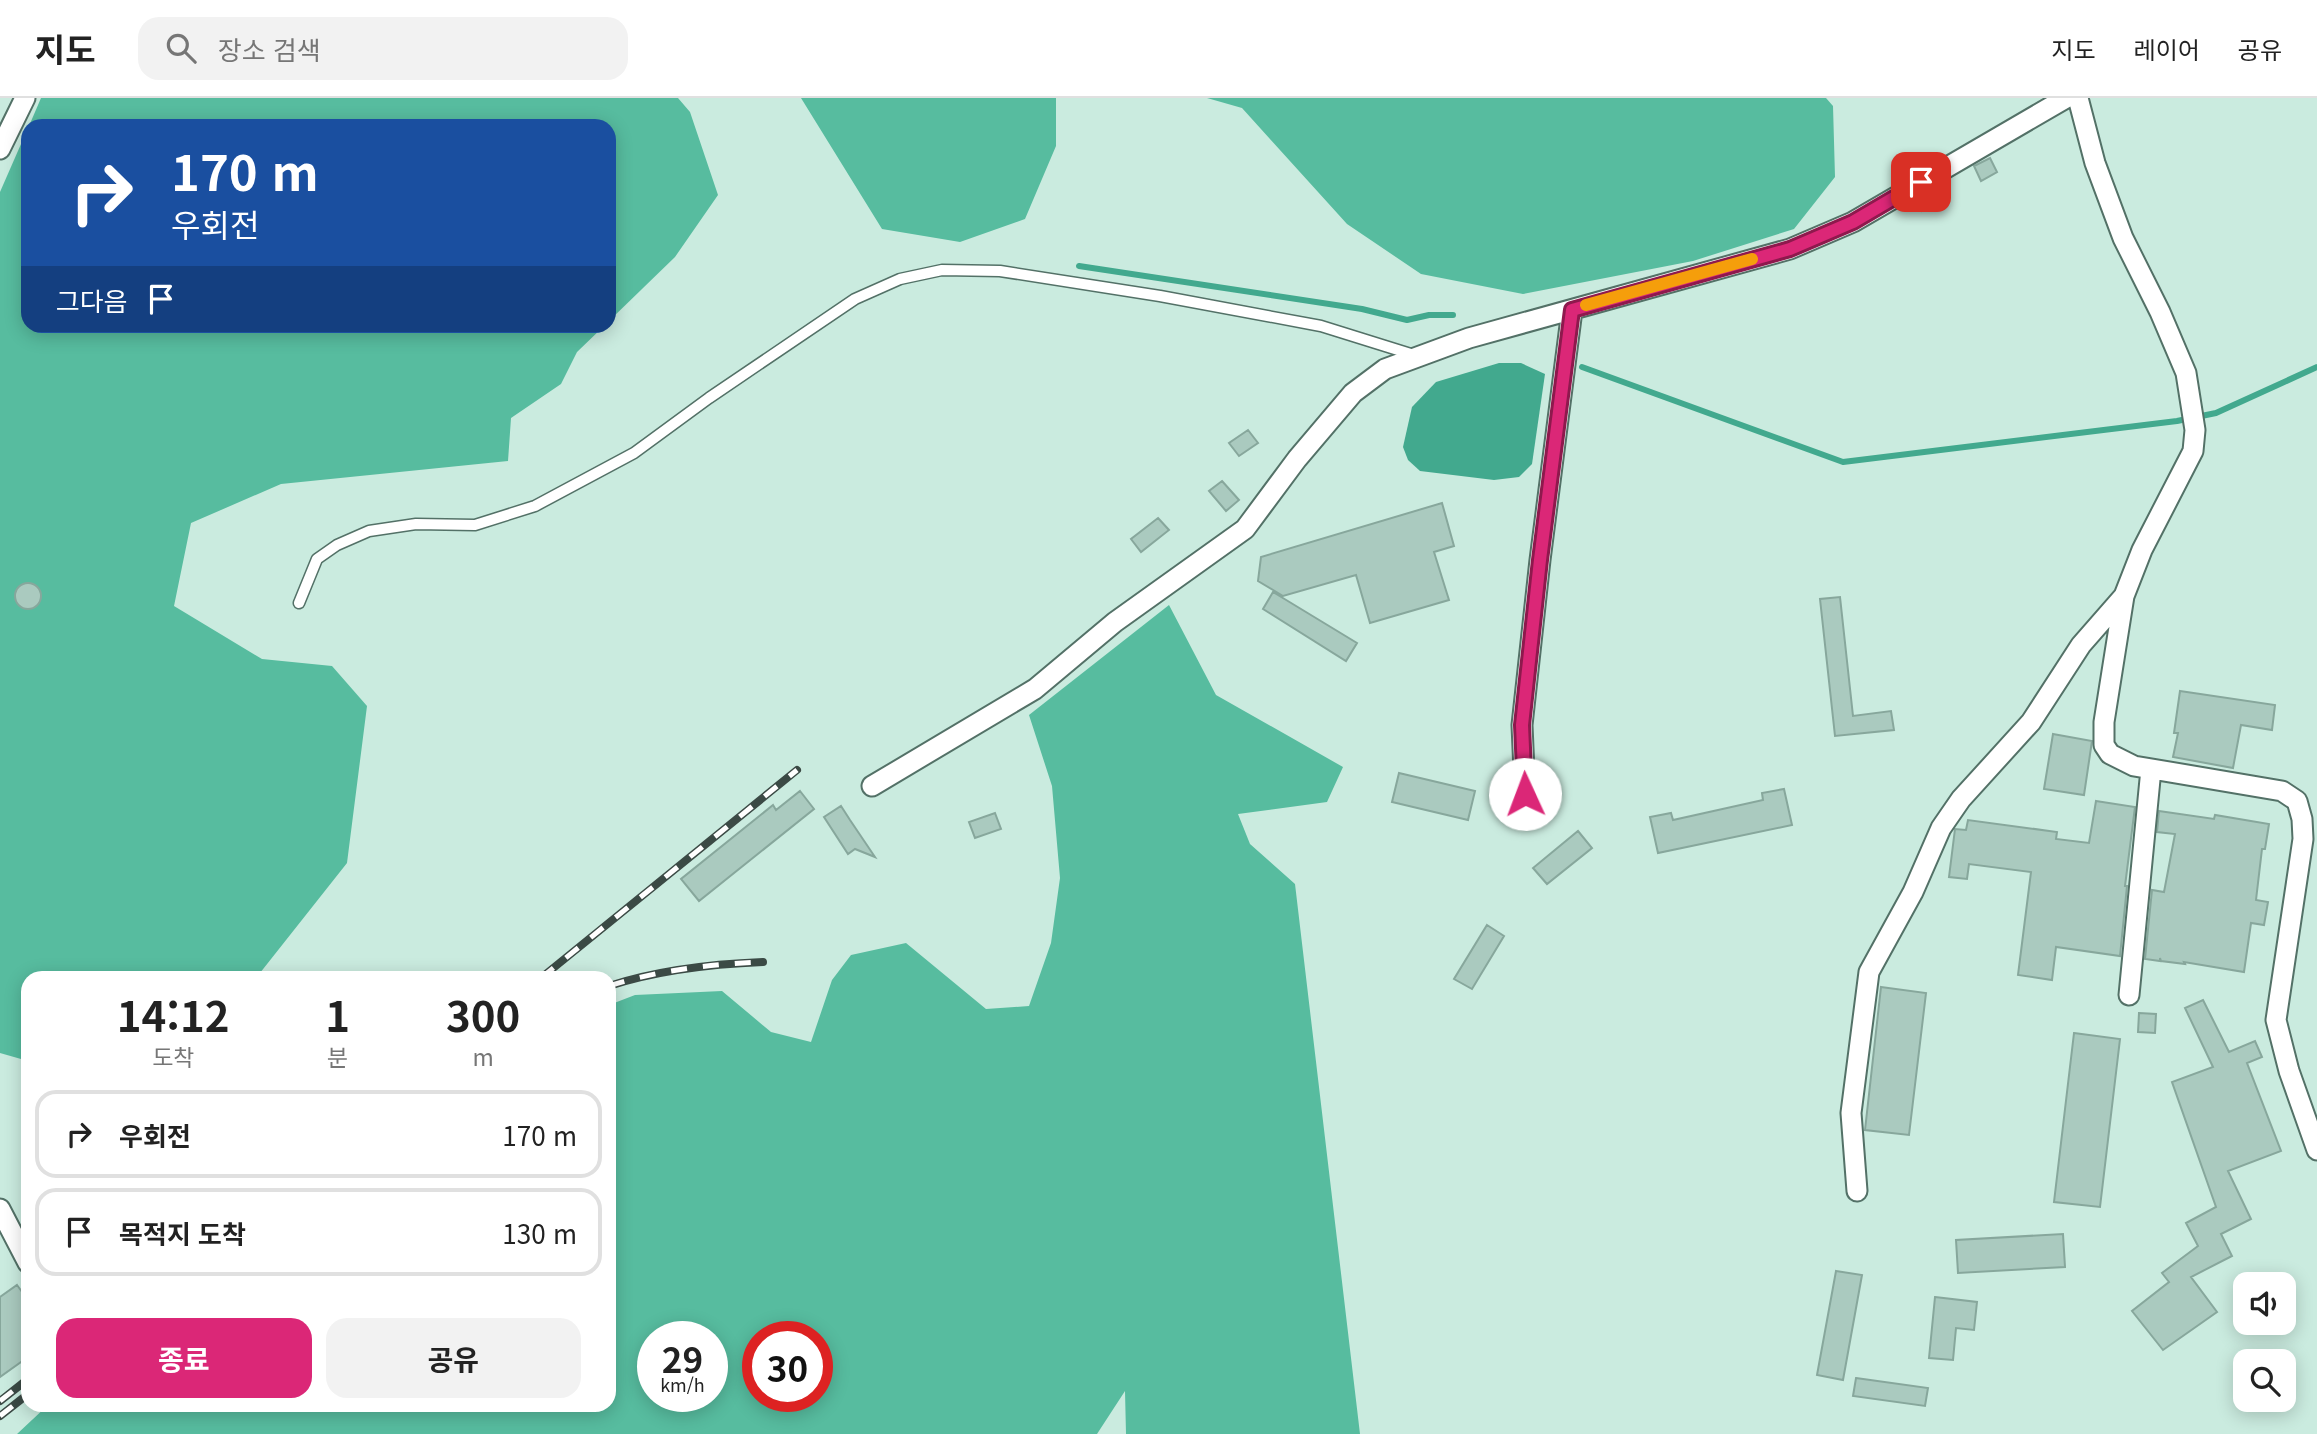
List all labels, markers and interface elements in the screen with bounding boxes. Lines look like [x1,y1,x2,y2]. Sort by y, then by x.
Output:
search box [138,17,628,80]
text: 지도 [35,24,96,72]
icon: search [162,29,200,67]
text: 장소 검색 [218,30,321,67]
text: 지도 [2051,31,2096,66]
text: 레이어 [2134,31,2200,66]
text: 공유 [2238,31,2282,66]
text: 170 m [171,134,319,205]
icon: right [56,147,147,238]
pin [1891,152,1951,212]
icon: arrive [1902,163,1940,201]
text: 우회전 [171,200,259,246]
icon: arrive [142,280,180,318]
text: 그다음 [56,281,128,318]
position arrow [1488,757,1562,831]
text: 14:12 [117,983,230,1044]
text: 1 [325,983,350,1044]
text: 300 [446,983,520,1044]
text: 도착 [152,1039,194,1073]
text: 분 [327,1039,348,1073]
text: m [472,1039,494,1073]
icon: right [60,1115,98,1153]
text: 우회전 [119,1116,191,1153]
text: 170 m [502,1116,577,1153]
icon: arrive [60,1213,98,1251]
text: 목적지 도착 [119,1214,246,1251]
text: 130 m [502,1214,577,1251]
map controls [2233,1272,2296,1412]
button: sound [2233,1272,2296,1335]
button: 종료 [56,1318,312,1398]
button: 공유 [326,1318,581,1398]
speed limit sign: 30 [742,1321,833,1412]
text: 29 [662,1332,703,1383]
button: search [2233,1349,2296,1412]
text: km/h [660,1371,705,1397]

